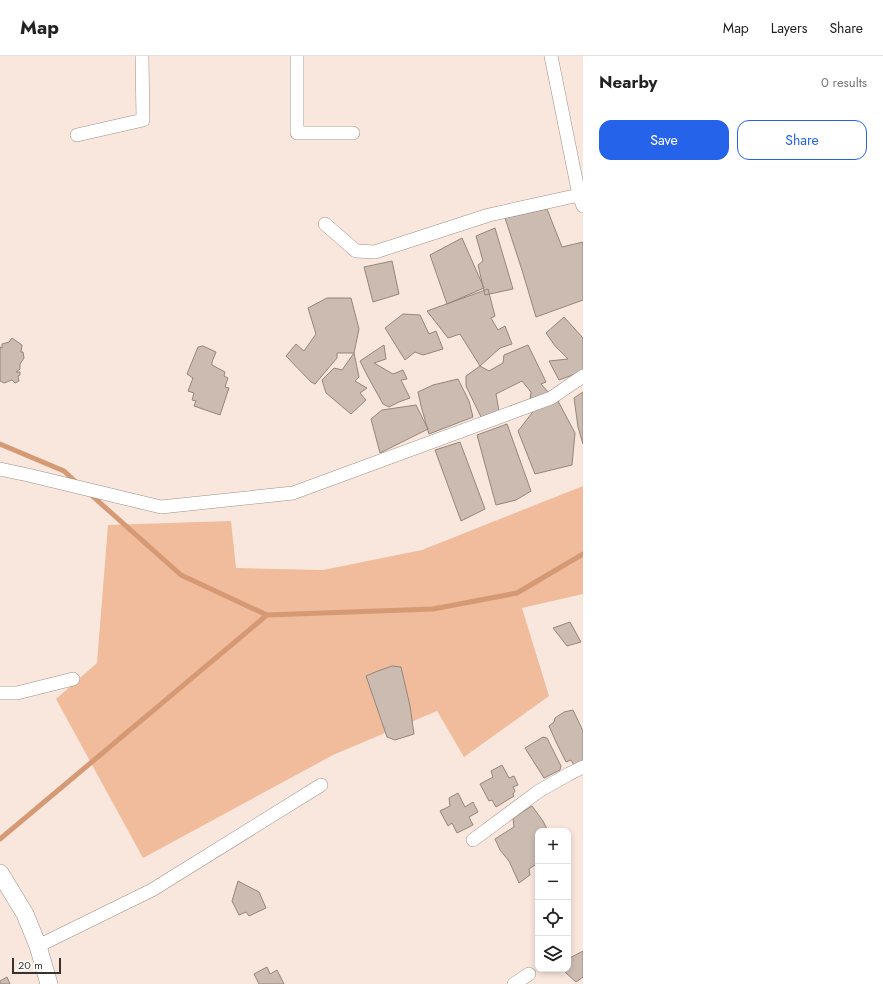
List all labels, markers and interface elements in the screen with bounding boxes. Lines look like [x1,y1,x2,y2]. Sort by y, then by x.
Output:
text: Map [20,14,59,41]
text: Map [723,18,749,38]
text: Layers [771,18,807,38]
text: Share [829,18,863,38]
text: Nearby [599,70,657,94]
text: 0 results [821,73,867,92]
button: Save [599,120,729,160]
button: Share [737,120,867,160]
map controls [535,828,571,972]
button: + [535,828,571,864]
button: − [535,864,571,900]
button: locate [535,900,571,936]
button: layers [535,936,571,972]
scale bar [12,956,61,975]
text: 20 m [18,957,43,973]

